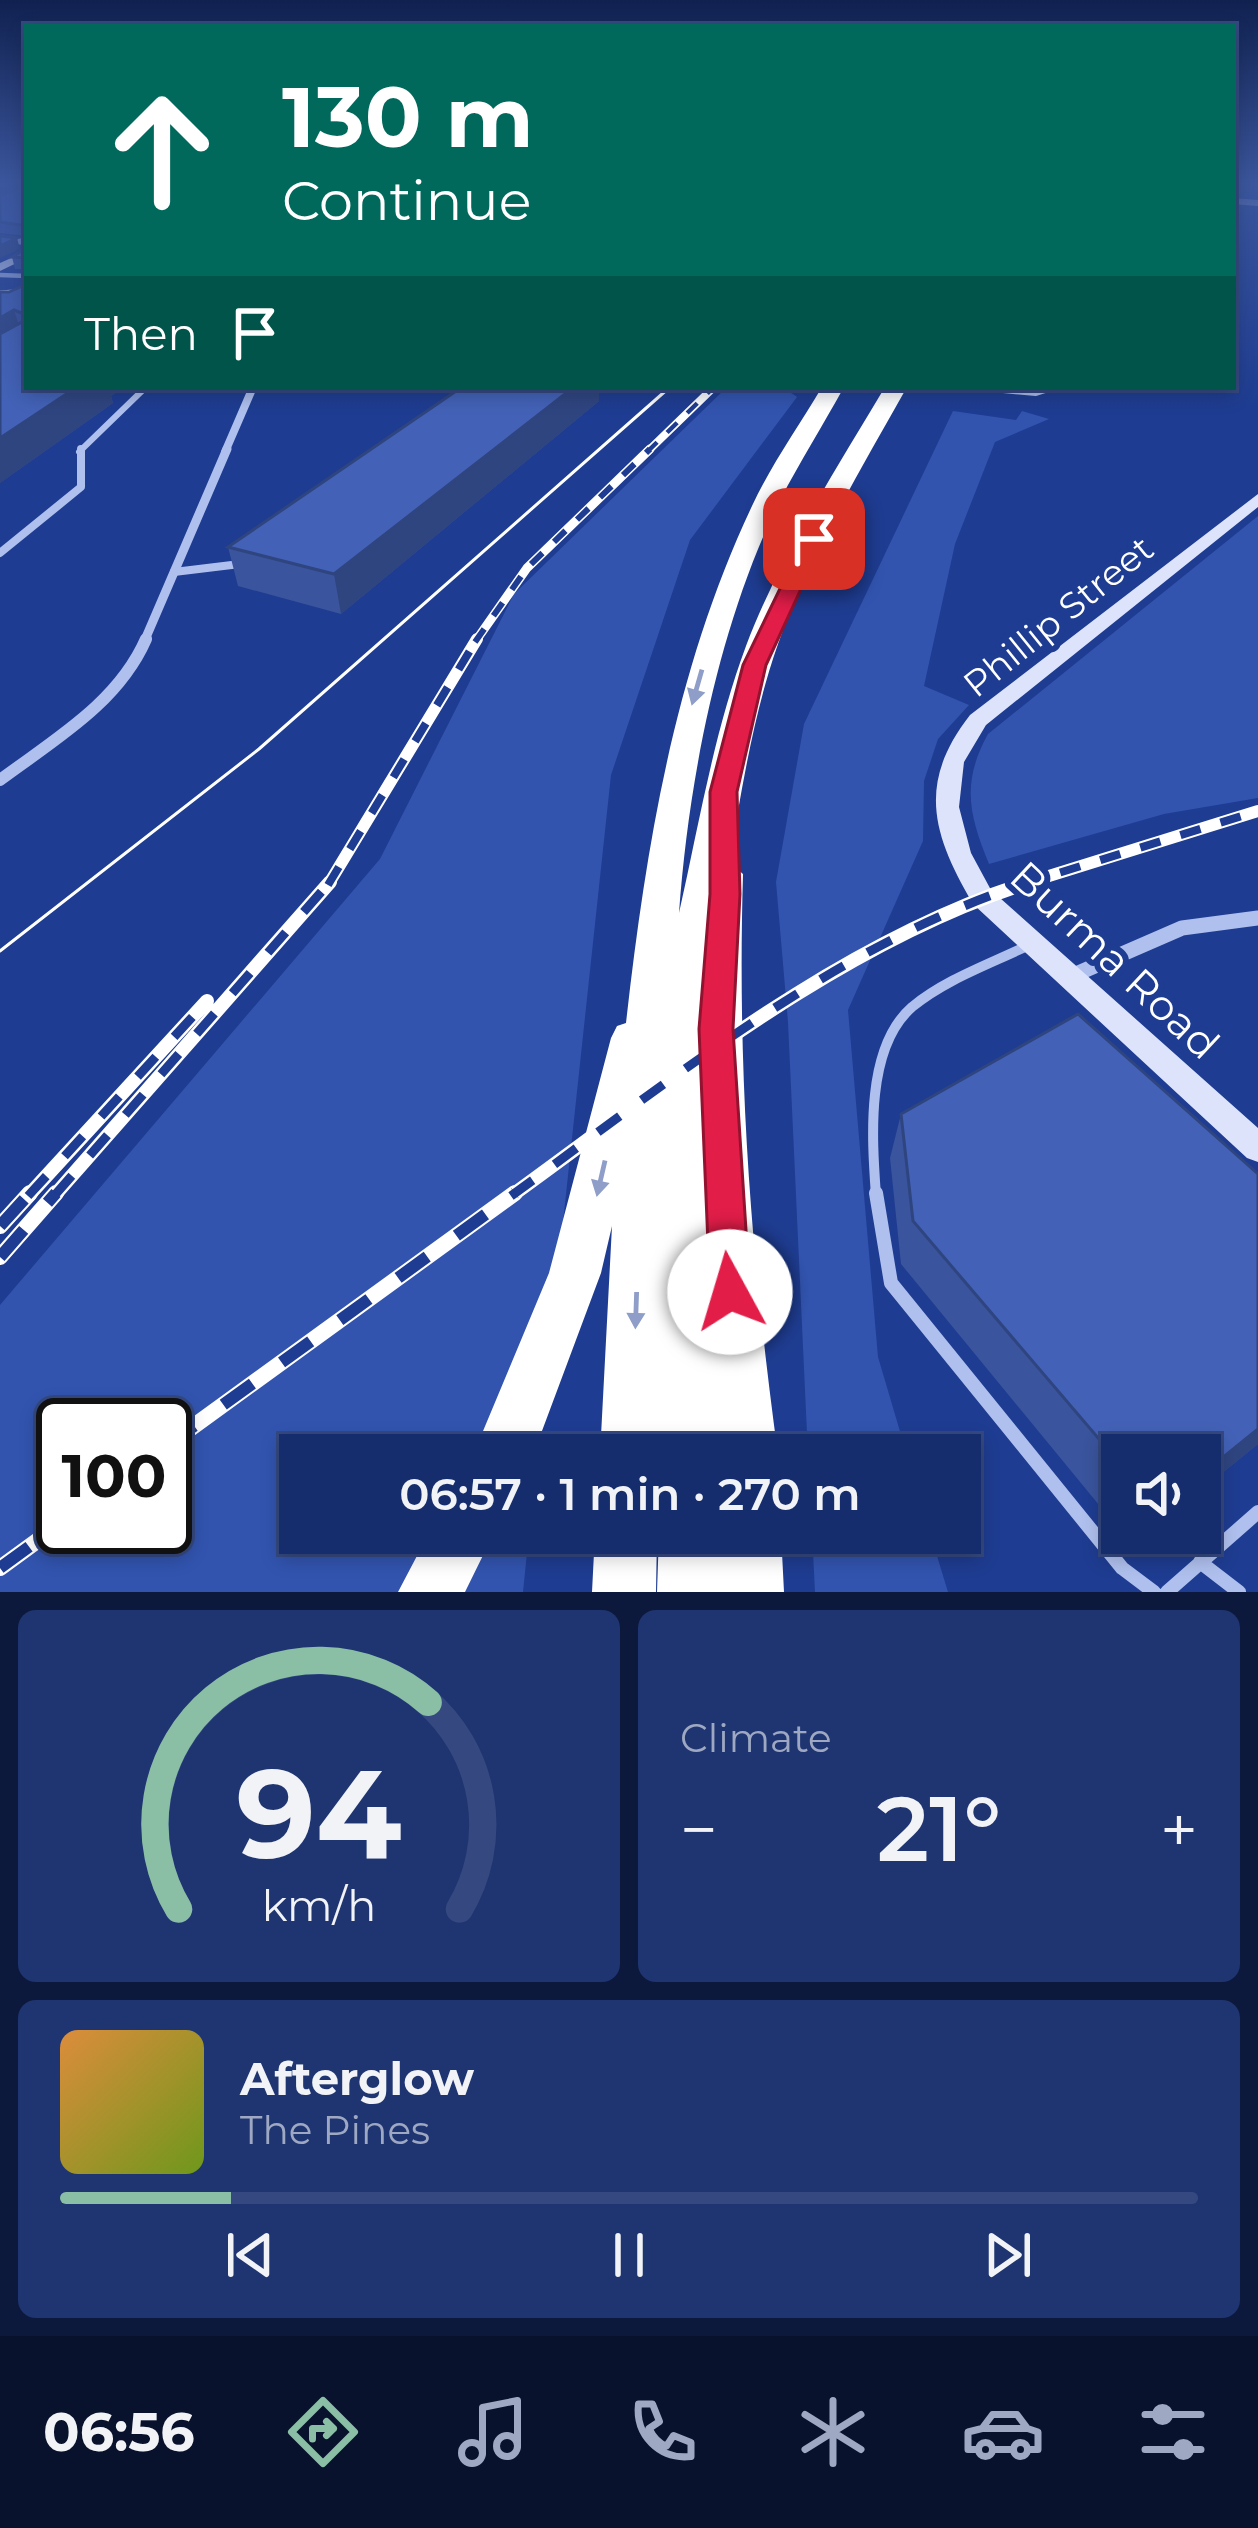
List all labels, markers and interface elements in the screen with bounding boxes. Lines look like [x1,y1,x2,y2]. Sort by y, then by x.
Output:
text: 130 m [282,66,534,168]
icon: ahead [84,72,240,228]
text: Continue [282,168,531,234]
icon: arrive [222,300,288,366]
text: Then [84,306,198,361]
pin [763,488,865,590]
icon: arrive [781,506,847,572]
street label: Phillip Street [954,526,1162,706]
one-way arrow [687,669,706,706]
street label: Burma Road [1000,850,1230,1070]
one-way arrow [591,1160,610,1197]
position arrow [667,1229,793,1355]
one-way arrow [626,1292,645,1330]
speed limit sign: 100 [36,1398,192,1554]
map controls [1101,1434,1221,1554]
button: sound [1101,1434,1221,1554]
text: 06:57 · 1 min · 270 m [399,1466,861,1521]
text: Climate [680,1714,832,1762]
text: 94 [236,1737,402,1889]
text: 21° [877,1774,1001,1884]
text: − [680,1789,718,1870]
text: + [1160,1789,1198,1870]
text: km/h [262,1879,376,1932]
text: Afterglow [240,2051,474,2106]
text: The Pines [240,2106,430,2154]
icon: previous [217,2222,283,2288]
icon: pause [596,2222,662,2288]
icon: next [975,2222,1041,2288]
icon: directions [281,2390,365,2474]
icon: music [451,2390,535,2474]
icon: phone [621,2390,705,2474]
icon: climate [791,2390,875,2474]
icon: car [961,2390,1045,2474]
icon: filters [1131,2390,1215,2474]
text: 06:56 [43,2399,195,2465]

